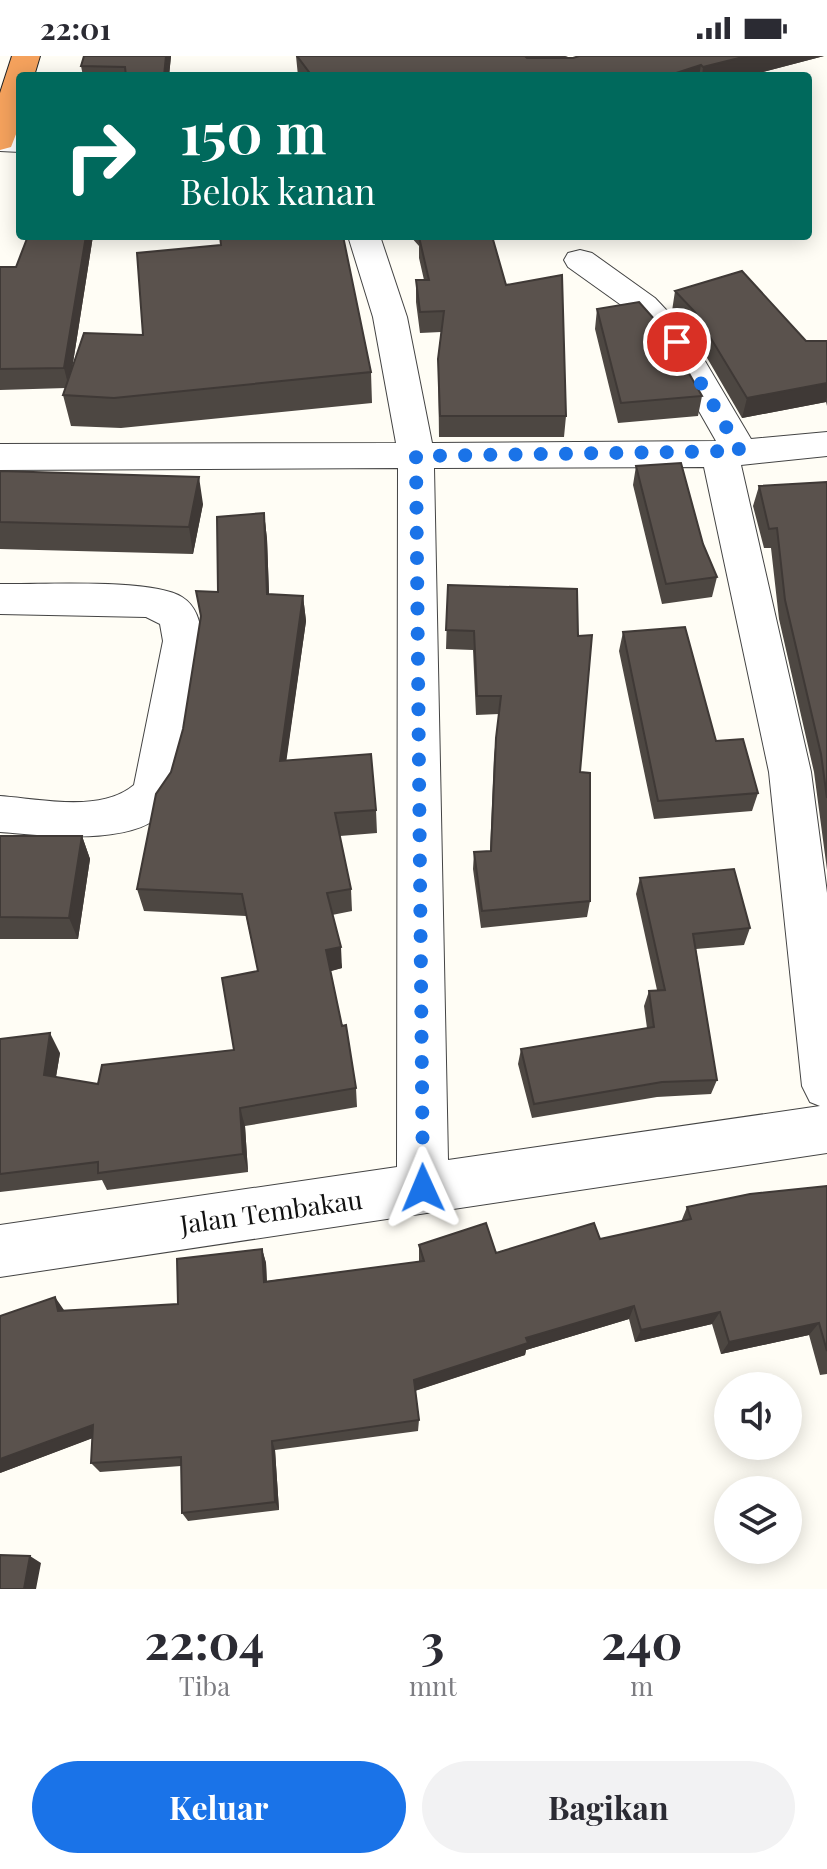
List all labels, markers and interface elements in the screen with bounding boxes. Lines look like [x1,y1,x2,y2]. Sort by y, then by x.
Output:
text: 22:01 [40,8,111,48]
text: 150 m [180,94,326,169]
icon: right [48,104,152,208]
text: Belok kanan [180,166,375,214]
pin [643,308,711,376]
icon: arrive [655,320,699,364]
position arrow [381,1146,465,1230]
street label: Jalan Tembakau [177,1181,364,1241]
map controls [714,1372,802,1564]
button: sound [714,1372,802,1460]
button: layers [714,1476,802,1564]
text: 22:04 [144,1608,264,1672]
text: 3 [421,1608,445,1672]
text: 240 [601,1608,683,1672]
text: Tiba [179,1668,230,1703]
text: mnt [409,1668,457,1703]
text: m [630,1668,653,1703]
button: Keluar [32,1761,406,1853]
button: Bagikan [422,1761,795,1853]

